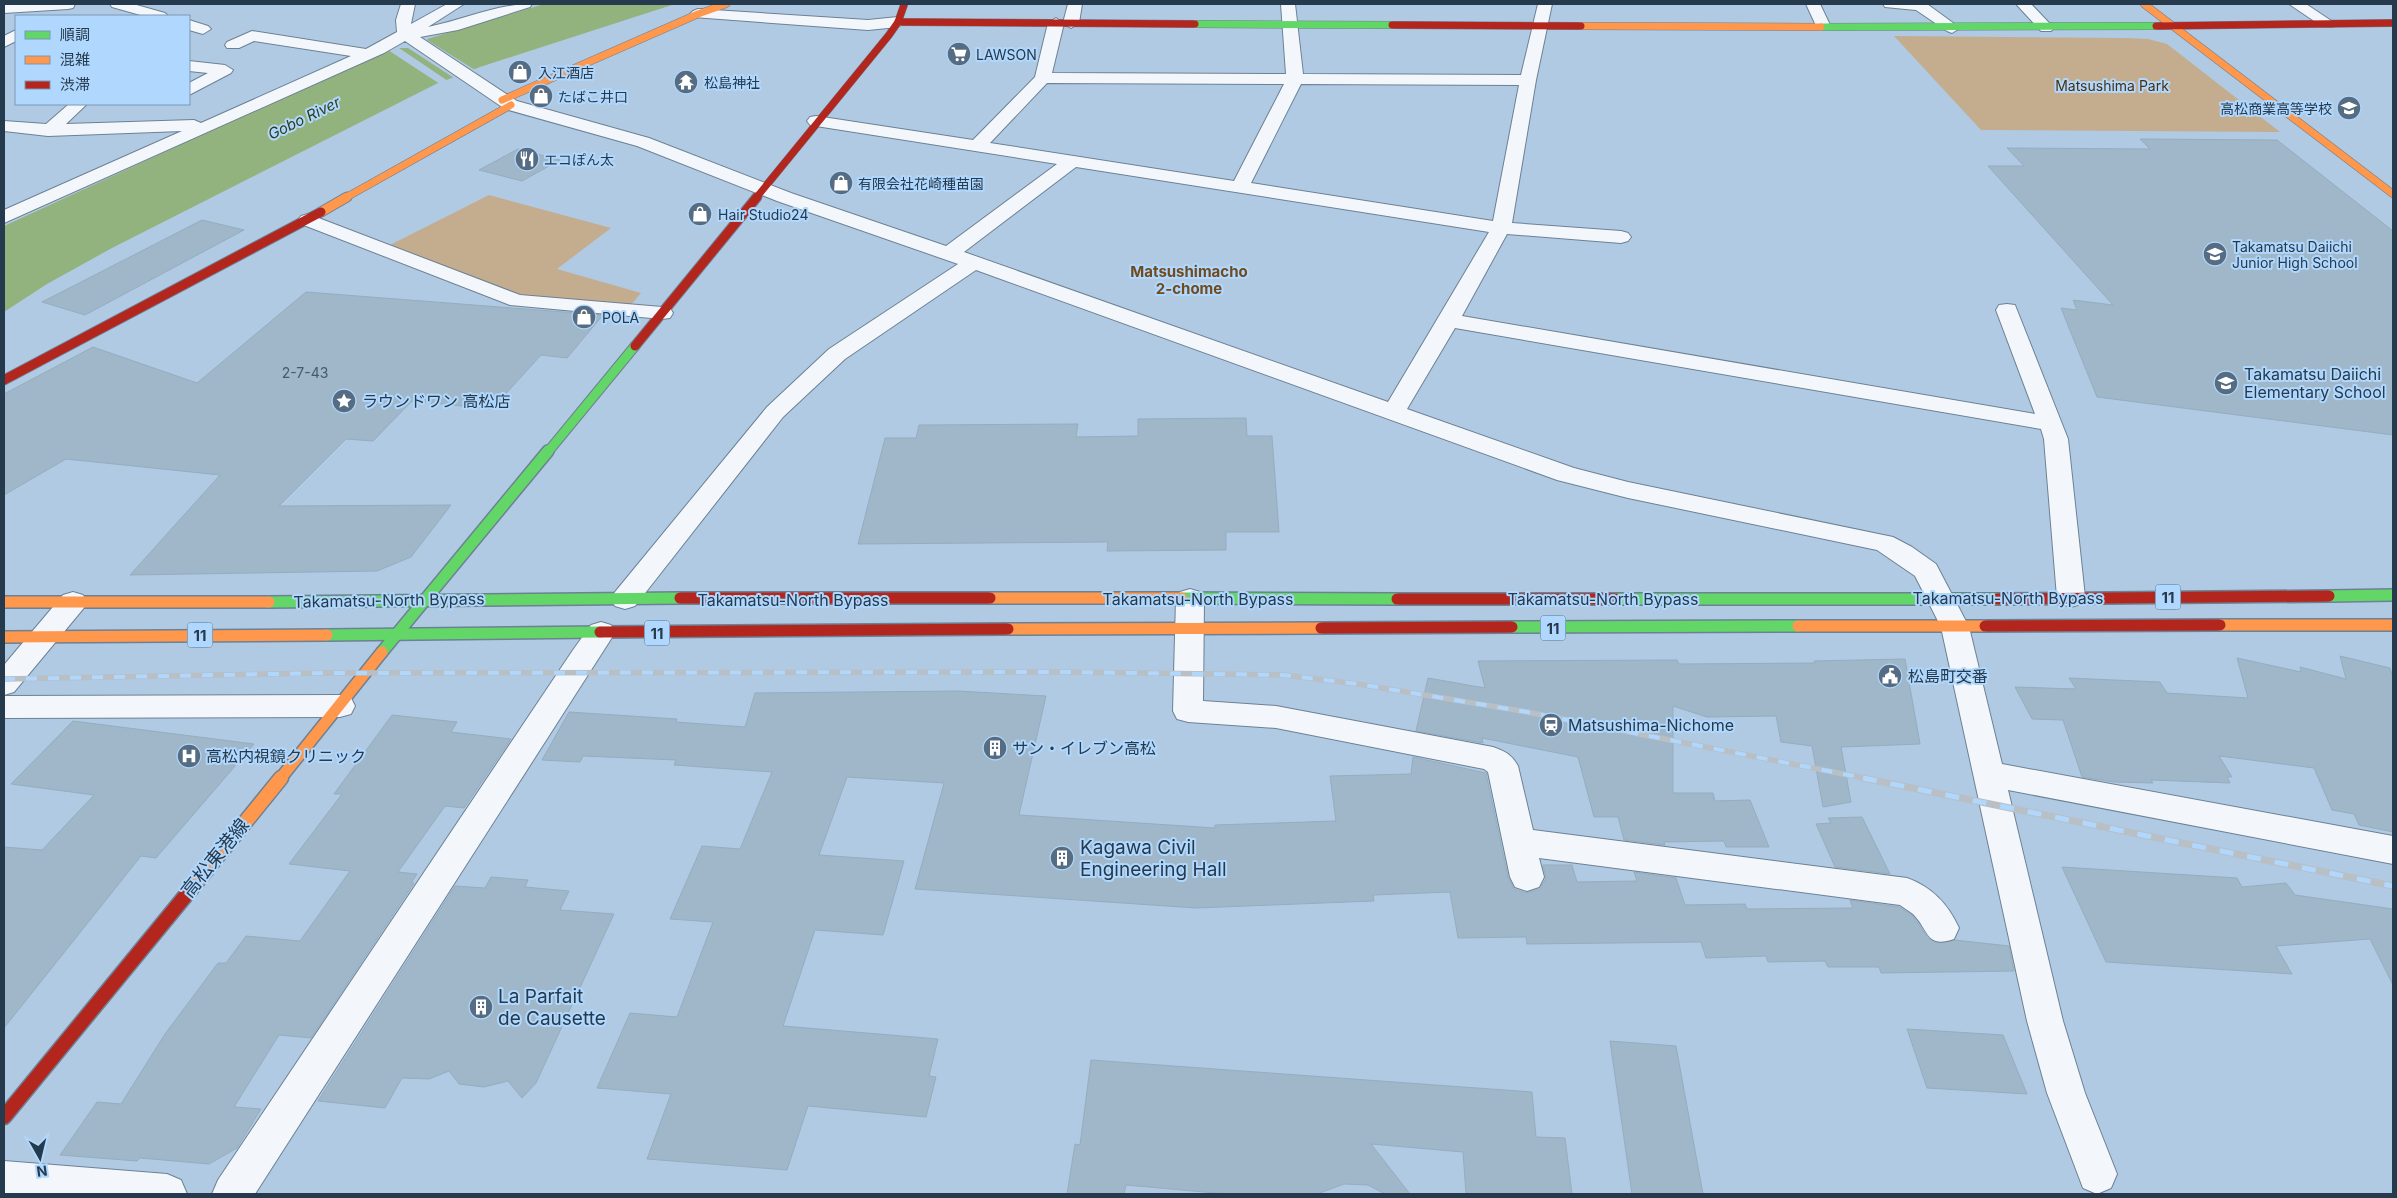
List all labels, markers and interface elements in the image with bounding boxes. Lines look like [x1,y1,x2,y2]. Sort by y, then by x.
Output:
legend [15,15,190,105]
text: 順調 [60,25,90,44]
supermarket icon: LAWSON [946,41,972,67]
place label: LAWSON [976,46,1037,63]
text: 混雑 [60,50,90,69]
shop icon: 入江酒店 [507,59,533,85]
place label: 入江酒店 [538,64,594,81]
temple icon: 松島神社 [673,69,699,95]
place label: 松島神社 [704,74,760,91]
text: 渋滞 [60,75,90,94]
park label: Matsushima Park [2055,77,2169,94]
shop icon: たばこ井口 [528,83,554,109]
place label: たばこ井口 [558,88,628,105]
water label: Gobo River [265,92,344,144]
school or university icon: 高松商業高等学校 [2336,95,2362,121]
place label: 高松商業高等学校 [2220,100,2332,117]
restaurant icon: エコぽん太 [514,146,540,172]
place label: エコぽん太 [544,151,614,168]
shop icon: 有限会社花崎種苗園 [828,170,854,196]
place label: 有限会社花崎種苗園 [858,175,984,192]
shop icon: Hair Studio24 [687,201,713,227]
place label: Hair Studio24 [718,206,808,223]
place label: Takamatsu Daiichi Junior High School [2232,238,2358,271]
school or university icon: Takamatsu Daiichi Junior High School [2202,241,2228,267]
district label: Matsushimacho 2-chome [1130,262,1248,298]
shop icon: POLA [571,304,597,330]
place label: POLA [602,309,640,326]
house number: 2-7-43 [282,364,328,381]
place label: Takamatsu Daiichi Elementary School [2244,364,2386,402]
school or university icon: Takamatsu Daiichi Elementary School [2213,370,2239,396]
place icon: ラウンドワン 高松店 [331,388,357,414]
place label: ラウンドワン 高松店 [362,391,511,411]
road number: 11 [2156,584,2180,610]
street label: Takamatsu-North Bypass [293,588,485,612]
street label: Takamatsu-North Bypass [1912,588,2104,608]
street label: Takamatsu-North Bypass [1102,589,1294,609]
street label: Takamatsu-North Bypass [1507,589,1699,609]
street label: Takamatsu-North Bypass [697,590,889,610]
road number: 11 [1540,616,1566,640]
road number: 11 [644,620,670,646]
road number: 11 [188,622,212,648]
public building icon: 松島町交番 [1877,663,1903,689]
place label: 松島町交番 [1908,666,1988,686]
station icon: Matsushima-Nichome [1538,712,1564,738]
place label: Matsushima-Nichome [1568,715,1734,735]
building icon: サン・イレブン高松 [982,735,1008,761]
place label: サン・イレブン高松 [1012,738,1156,758]
hospital icon: 高松内視鏡クリニック [176,743,202,769]
place label: 高松内視鏡クリニック [206,746,366,766]
street label: 高松東港線 [176,814,254,902]
place label: Kagawa Civil Engineering Hall [1080,836,1227,881]
building icon: Kagawa Civil Engineering Hall [1049,845,1075,871]
place label: La Parfait de Causette [498,985,606,1030]
building icon: La Parfait de Causette [468,994,494,1020]
north arrow [15,1133,65,1183]
text: N [35,1162,48,1181]

